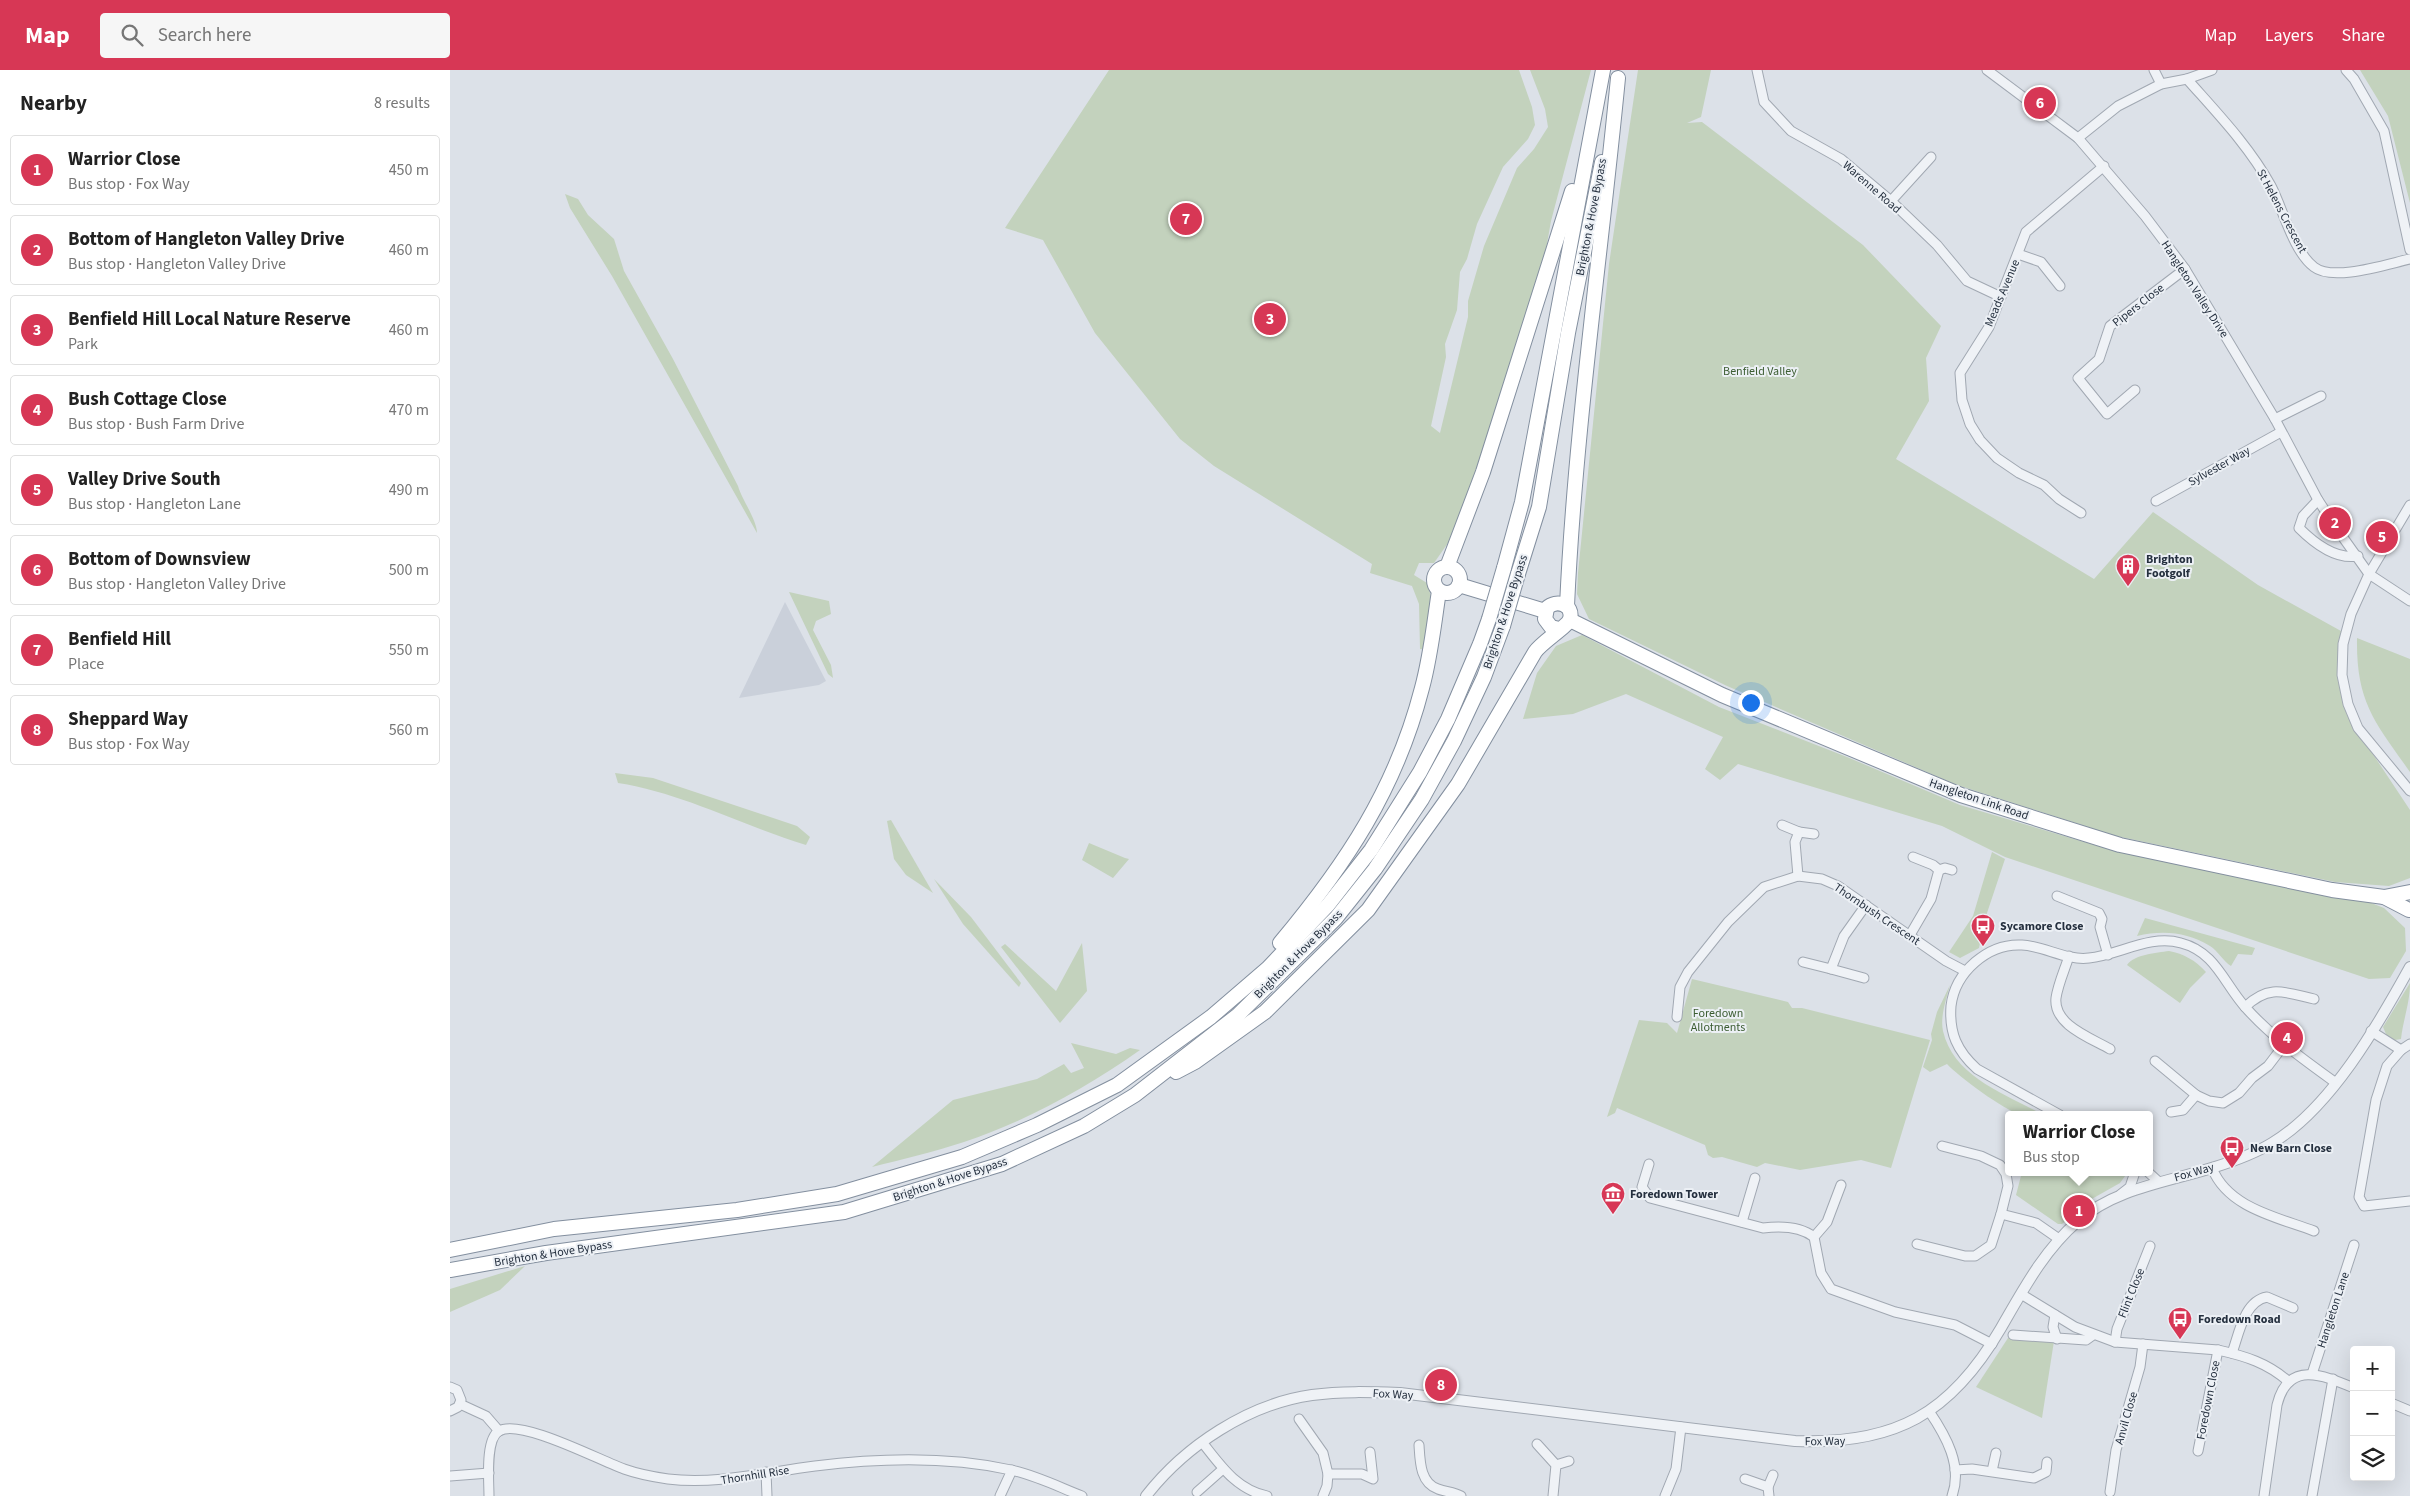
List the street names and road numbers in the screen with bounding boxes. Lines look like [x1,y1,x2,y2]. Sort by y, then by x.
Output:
street label: Brighton & Hove Bypass [1572,157,1611,277]
street label: Warenne Road [1839,157,1905,218]
street label: St Helens Crescent [2252,166,2311,256]
street label: Hangleton Valley Drive [2157,237,2232,341]
street label: Meads Avenue [1981,257,2024,329]
street label: Pipers Close [2109,280,2168,331]
street label: Sylvester Way [2185,442,2254,491]
street label: Brighton & Hove Bypass [1479,553,1532,671]
street label: Hangleton Link Road [1927,774,2031,824]
street label: Thornbush Crescent [1830,879,1923,950]
street label: Brighton & Hove Bypass [1250,906,1346,1002]
street label: Brighton & Hove Bypass [891,1153,1009,1206]
street label: Fox Way [2172,1159,2216,1186]
street label: Brighton & Hove Bypass [493,1236,613,1271]
street label: Flint Close [2114,1266,2149,1321]
street label: Hangleton Lane [2313,1270,2354,1350]
street label: Foredown Close [2192,1359,2225,1441]
street label: Fox Way [1372,1385,1414,1404]
street label: Anvil Close [2111,1390,2142,1447]
street label: Fox Way [1805,1433,1846,1450]
street label: Thornhill Rise [720,1462,791,1489]

